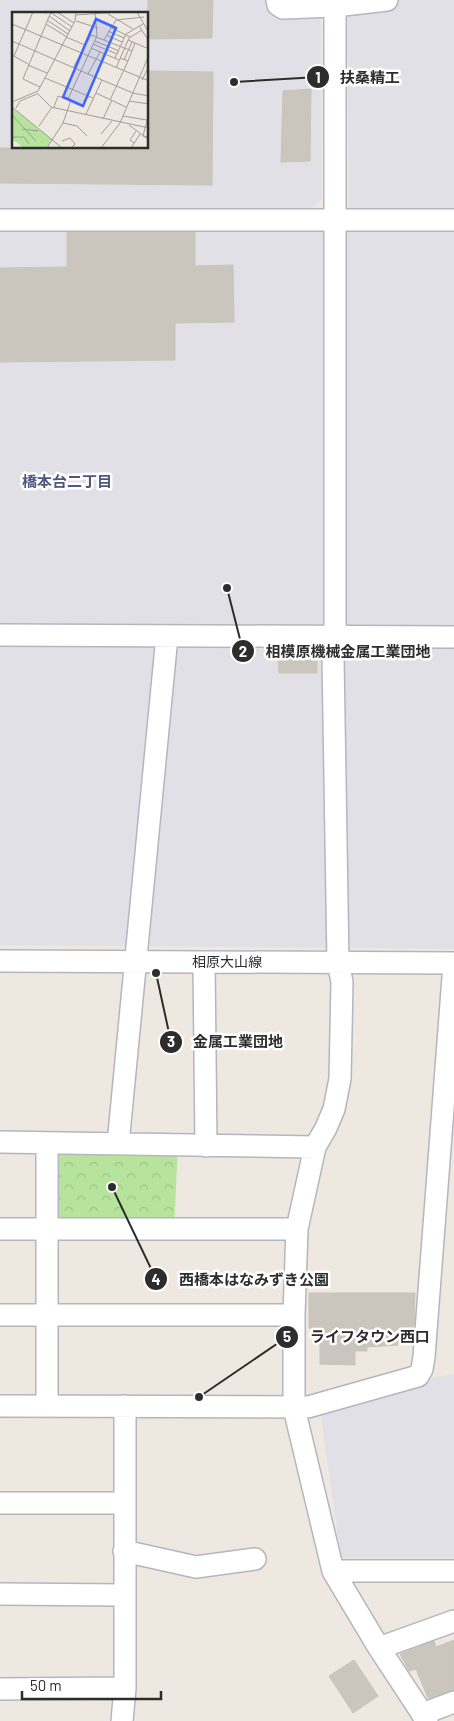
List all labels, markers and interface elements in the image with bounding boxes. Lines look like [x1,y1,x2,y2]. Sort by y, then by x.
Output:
inset map [12,12,149,149]
callout: 扶桑精工 [305,62,410,92]
text: 1 [315,68,321,86]
text: 扶桑精工 [340,68,400,86]
district label: 橋本台二丁目 [22,472,112,490]
callout: 相模原機械金属工業団地 [230,636,440,666]
text: 2 [239,642,247,660]
text: 相模原機械金属工業団地 [265,642,431,660]
street label: 相原大山線 [192,953,262,970]
callout: 金属工業団地 [158,1027,293,1057]
text: 3 [167,1032,175,1050]
text: 金属工業団地 [193,1032,283,1050]
callout: 西橋本はなみずき公園 [144,1264,339,1294]
text: 4 [151,1270,161,1288]
text: 西橋本はなみずき公園 [179,1270,329,1288]
callout: ライフタウン西口 [275,1322,440,1352]
text: 5 [283,1327,291,1345]
text: ライフタウン西口 [310,1327,430,1345]
scale bar [22,1668,161,1700]
text: 50 m [30,1676,62,1694]

